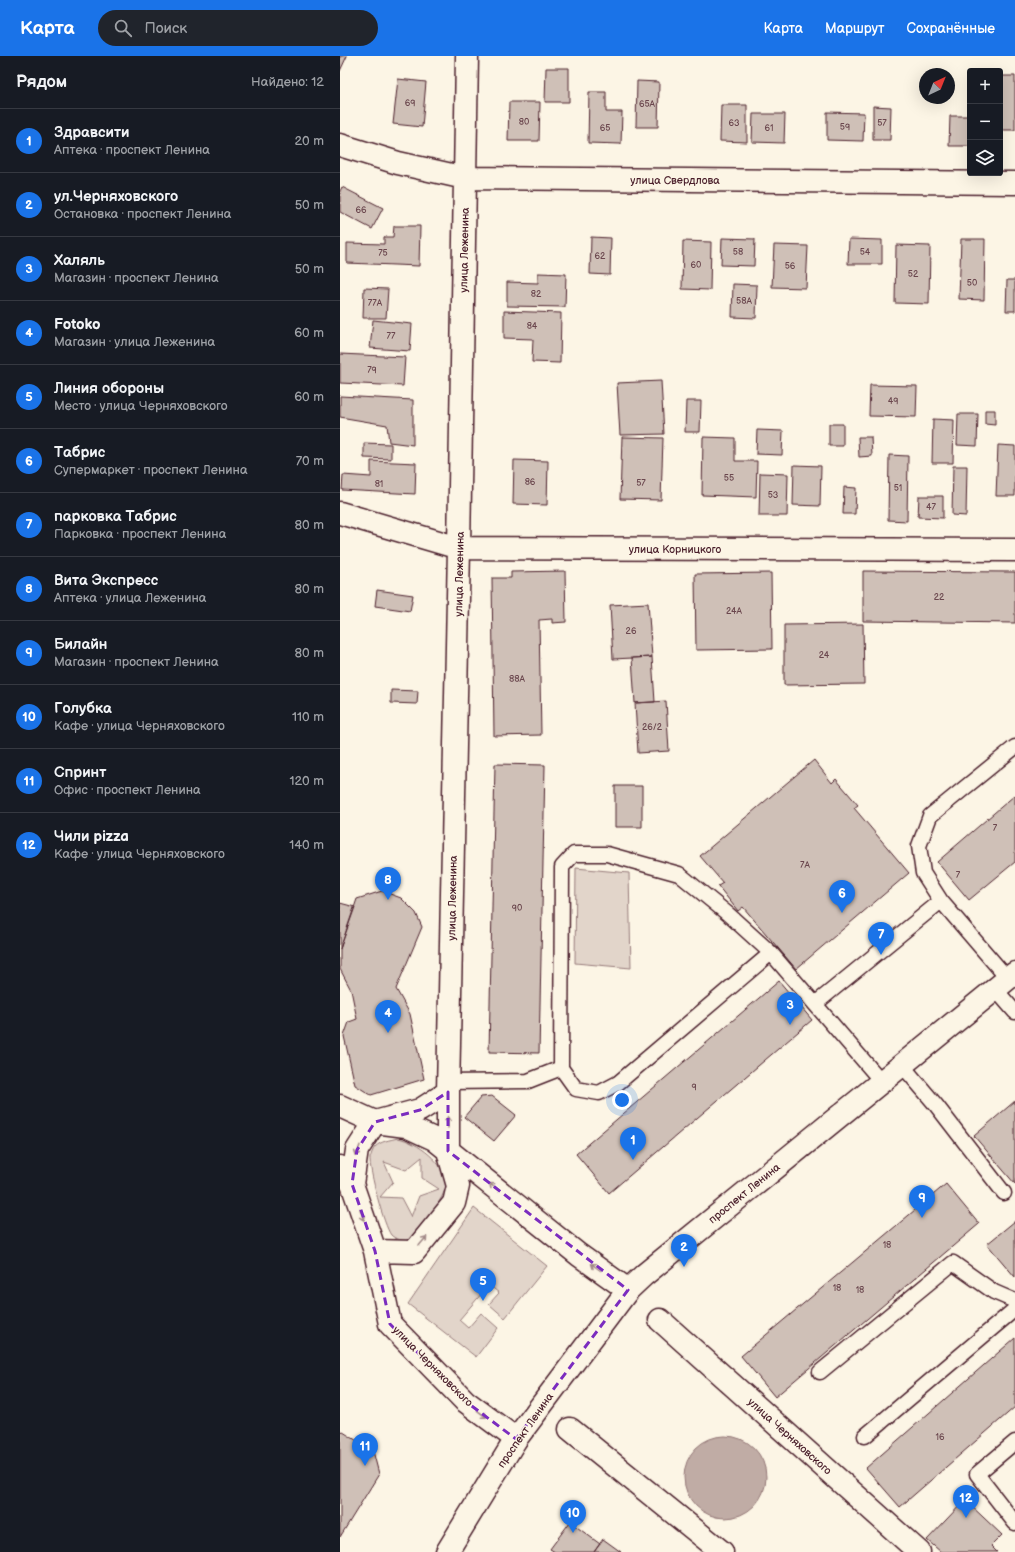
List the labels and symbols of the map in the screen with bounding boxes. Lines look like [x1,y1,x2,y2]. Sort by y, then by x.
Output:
north arrow [919,68,955,104]
house number: 69 [405,98,415,109]
house number: 65А [639,99,656,110]
house number: 80 [519,117,529,128]
house number: 63 [728,118,740,129]
house number: 57 [877,118,887,129]
house number: 59 [840,122,850,133]
house number: 65 [600,123,610,134]
house number: 61 [765,123,773,134]
street label: улица Свердлова [630,174,720,187]
house number: 66 [356,205,367,216]
street label: улица Леженина [457,207,472,293]
house number: 58 [733,247,743,258]
house number: 54 [860,247,871,258]
house number: 75 [378,248,388,259]
house number: 62 [595,251,606,262]
house number: 60 [691,260,701,271]
house number: 56 [785,261,796,272]
house number: 52 [908,269,919,280]
house number: 50 [967,278,977,289]
house number: 82 [531,289,542,300]
house number: 58А [736,296,752,307]
house number: 77А [368,298,383,309]
house number: 84 [527,321,538,332]
house number: 77 [387,331,396,342]
house number: 79 [367,365,377,376]
house number: 49 [888,396,898,407]
house number: 55 [724,473,734,484]
house number: 86 [525,477,536,488]
house number: 57 [636,478,646,489]
house number: 81 [375,479,383,490]
house number: 51 [894,483,902,494]
house number: 53 [768,490,779,501]
house number: 47 [926,502,937,513]
street label: улица Леженина [452,531,467,617]
street label: улица Корницкого [629,543,721,556]
house number: 22 [934,592,945,603]
house number: 24А [726,606,743,617]
house number: 26 [626,626,637,637]
house number: 24 [819,650,830,661]
house number: 88А [509,674,526,685]
house number: 26/2 [642,722,663,733]
house number: 7 [993,823,998,834]
street label: улица Леженина [445,855,460,941]
house number: 7А [800,860,810,871]
pin: 8 [375,867,401,900]
house number: 7 [956,870,961,881]
pin: 6 [829,880,855,913]
house number: 90 [512,903,522,914]
pin: 7 [868,922,894,955]
pin: 3 [777,992,803,1025]
pin: 4 [375,1000,401,1033]
house number: 9 [691,1082,697,1093]
your location [612,1090,632,1110]
one-way arrow [444,1116,452,1129]
pin: 1 [620,1127,646,1160]
one-way arrow [354,1145,362,1157]
street label: проспект Ленина [706,1160,783,1226]
one-way arrow [488,1183,499,1191]
pin: 9 [909,1185,935,1218]
one-way arrow [359,1208,367,1220]
pin: 2 [671,1234,697,1267]
one-way arrow [418,1235,427,1246]
house number: 18 [883,1240,891,1251]
one-way arrow [591,1263,602,1271]
pin: 5 [470,1268,496,1301]
house number: 18 [833,1283,841,1294]
house number: 18 [856,1285,864,1296]
street label: улица Черняховского [390,1323,476,1409]
street label: проспект Ленина [495,1390,556,1470]
street label: улица Черняховского [745,1395,834,1478]
one-way arrow [477,1410,488,1418]
house number: 16 [936,1432,945,1443]
pin: 11 [352,1433,378,1466]
pin: 12 [953,1485,979,1518]
pin: 10 [560,1500,586,1533]

